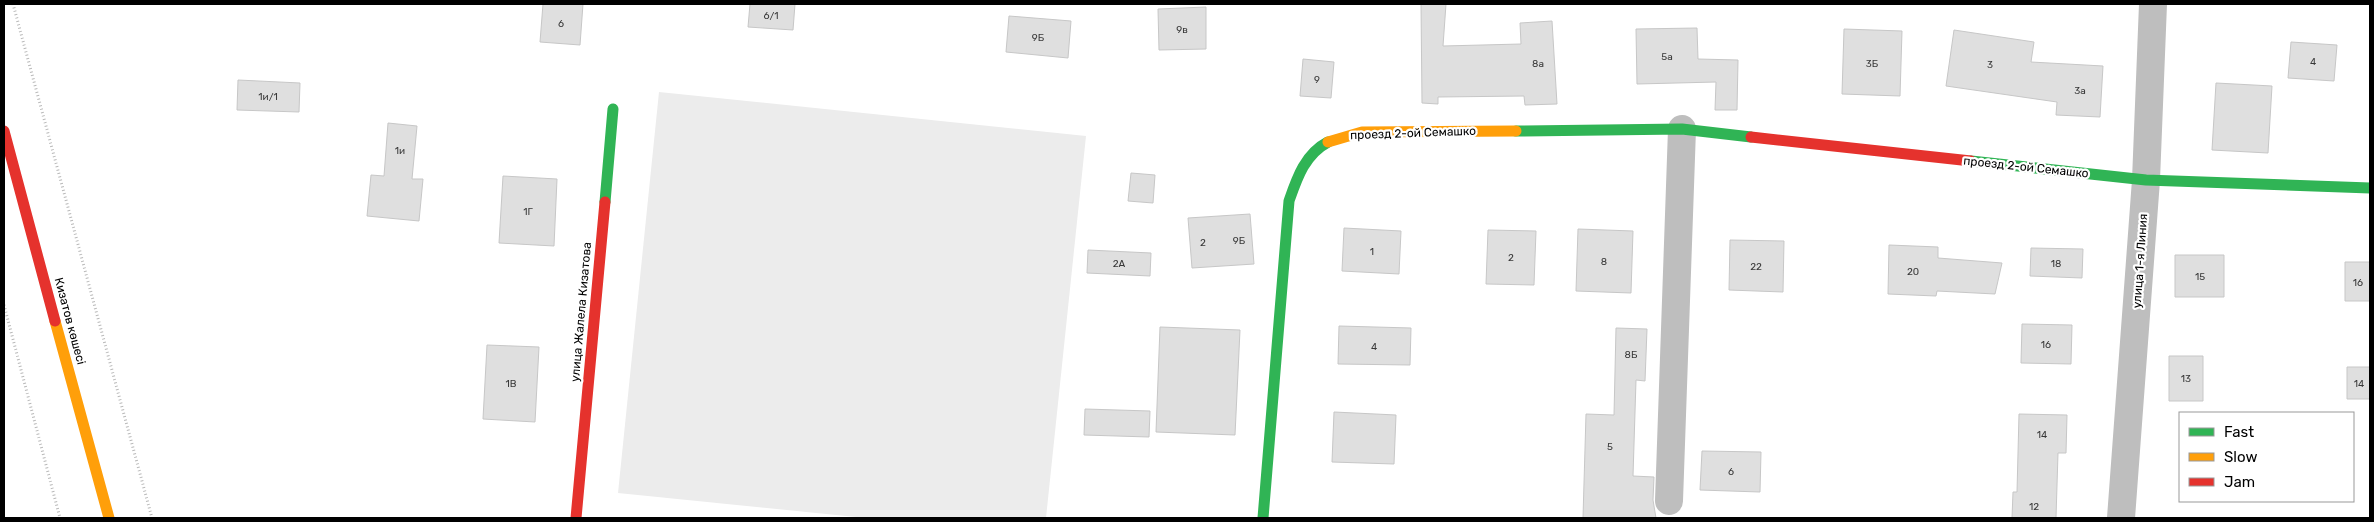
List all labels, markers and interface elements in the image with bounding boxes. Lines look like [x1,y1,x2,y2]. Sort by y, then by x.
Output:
house number: 6/1 [763,10,779,22]
house number: 6 [558,18,564,30]
house number: 9в [1176,24,1188,36]
house number: 9Б [1032,32,1045,44]
house number: 5а [1661,51,1673,63]
house number: 4 [2310,56,2316,68]
house number: 8а [1532,58,1544,70]
house number: 3Б [1866,58,1879,70]
house number: 3 [1987,59,1993,71]
house number: 9 [1314,74,1320,86]
house number: 3а [2074,85,2086,97]
house number: 1и/1 [258,91,278,103]
street label: проезд 2-ой Семашко [1350,124,1476,142]
house number: 1и [395,145,405,157]
street label: проезд 2-ой Семашко [1963,153,2089,181]
house number: 1Г [523,206,534,218]
street label: улица 1-я Линия [2130,213,2150,309]
house number: 9Б [1233,235,1246,247]
house number: 2 [1200,237,1206,249]
street label: улица Жалела Кизатова [568,242,594,382]
house number: 1 [1370,246,1374,258]
house number: 2 [1508,252,1514,264]
house number: 8 [1601,256,1607,268]
house number: 2А [1113,258,1126,270]
house number: 18 [2051,258,2061,270]
house number: 22 [1750,261,1762,273]
house number: 20 [1907,266,1919,278]
house number: 15 [2195,271,2205,283]
street label: Кизатов көшесі [52,276,88,366]
house number: 16 [2353,277,2363,289]
house number: 16 [2041,339,2051,351]
house number: 4 [1371,341,1377,353]
house number: 8Б [1625,349,1638,361]
house number: 13 [2181,373,2191,385]
house number: 1В [506,378,517,390]
house number: 14 [2354,378,2364,390]
legend [2179,412,2354,502]
text: Fast [2224,423,2254,441]
house number: 14 [2037,429,2047,441]
house number: 5 [1607,441,1613,453]
text: Slow [2224,448,2257,466]
house number: 6 [1728,466,1734,478]
text: Jam [2224,473,2255,491]
house number: 12 [2029,501,2039,513]

